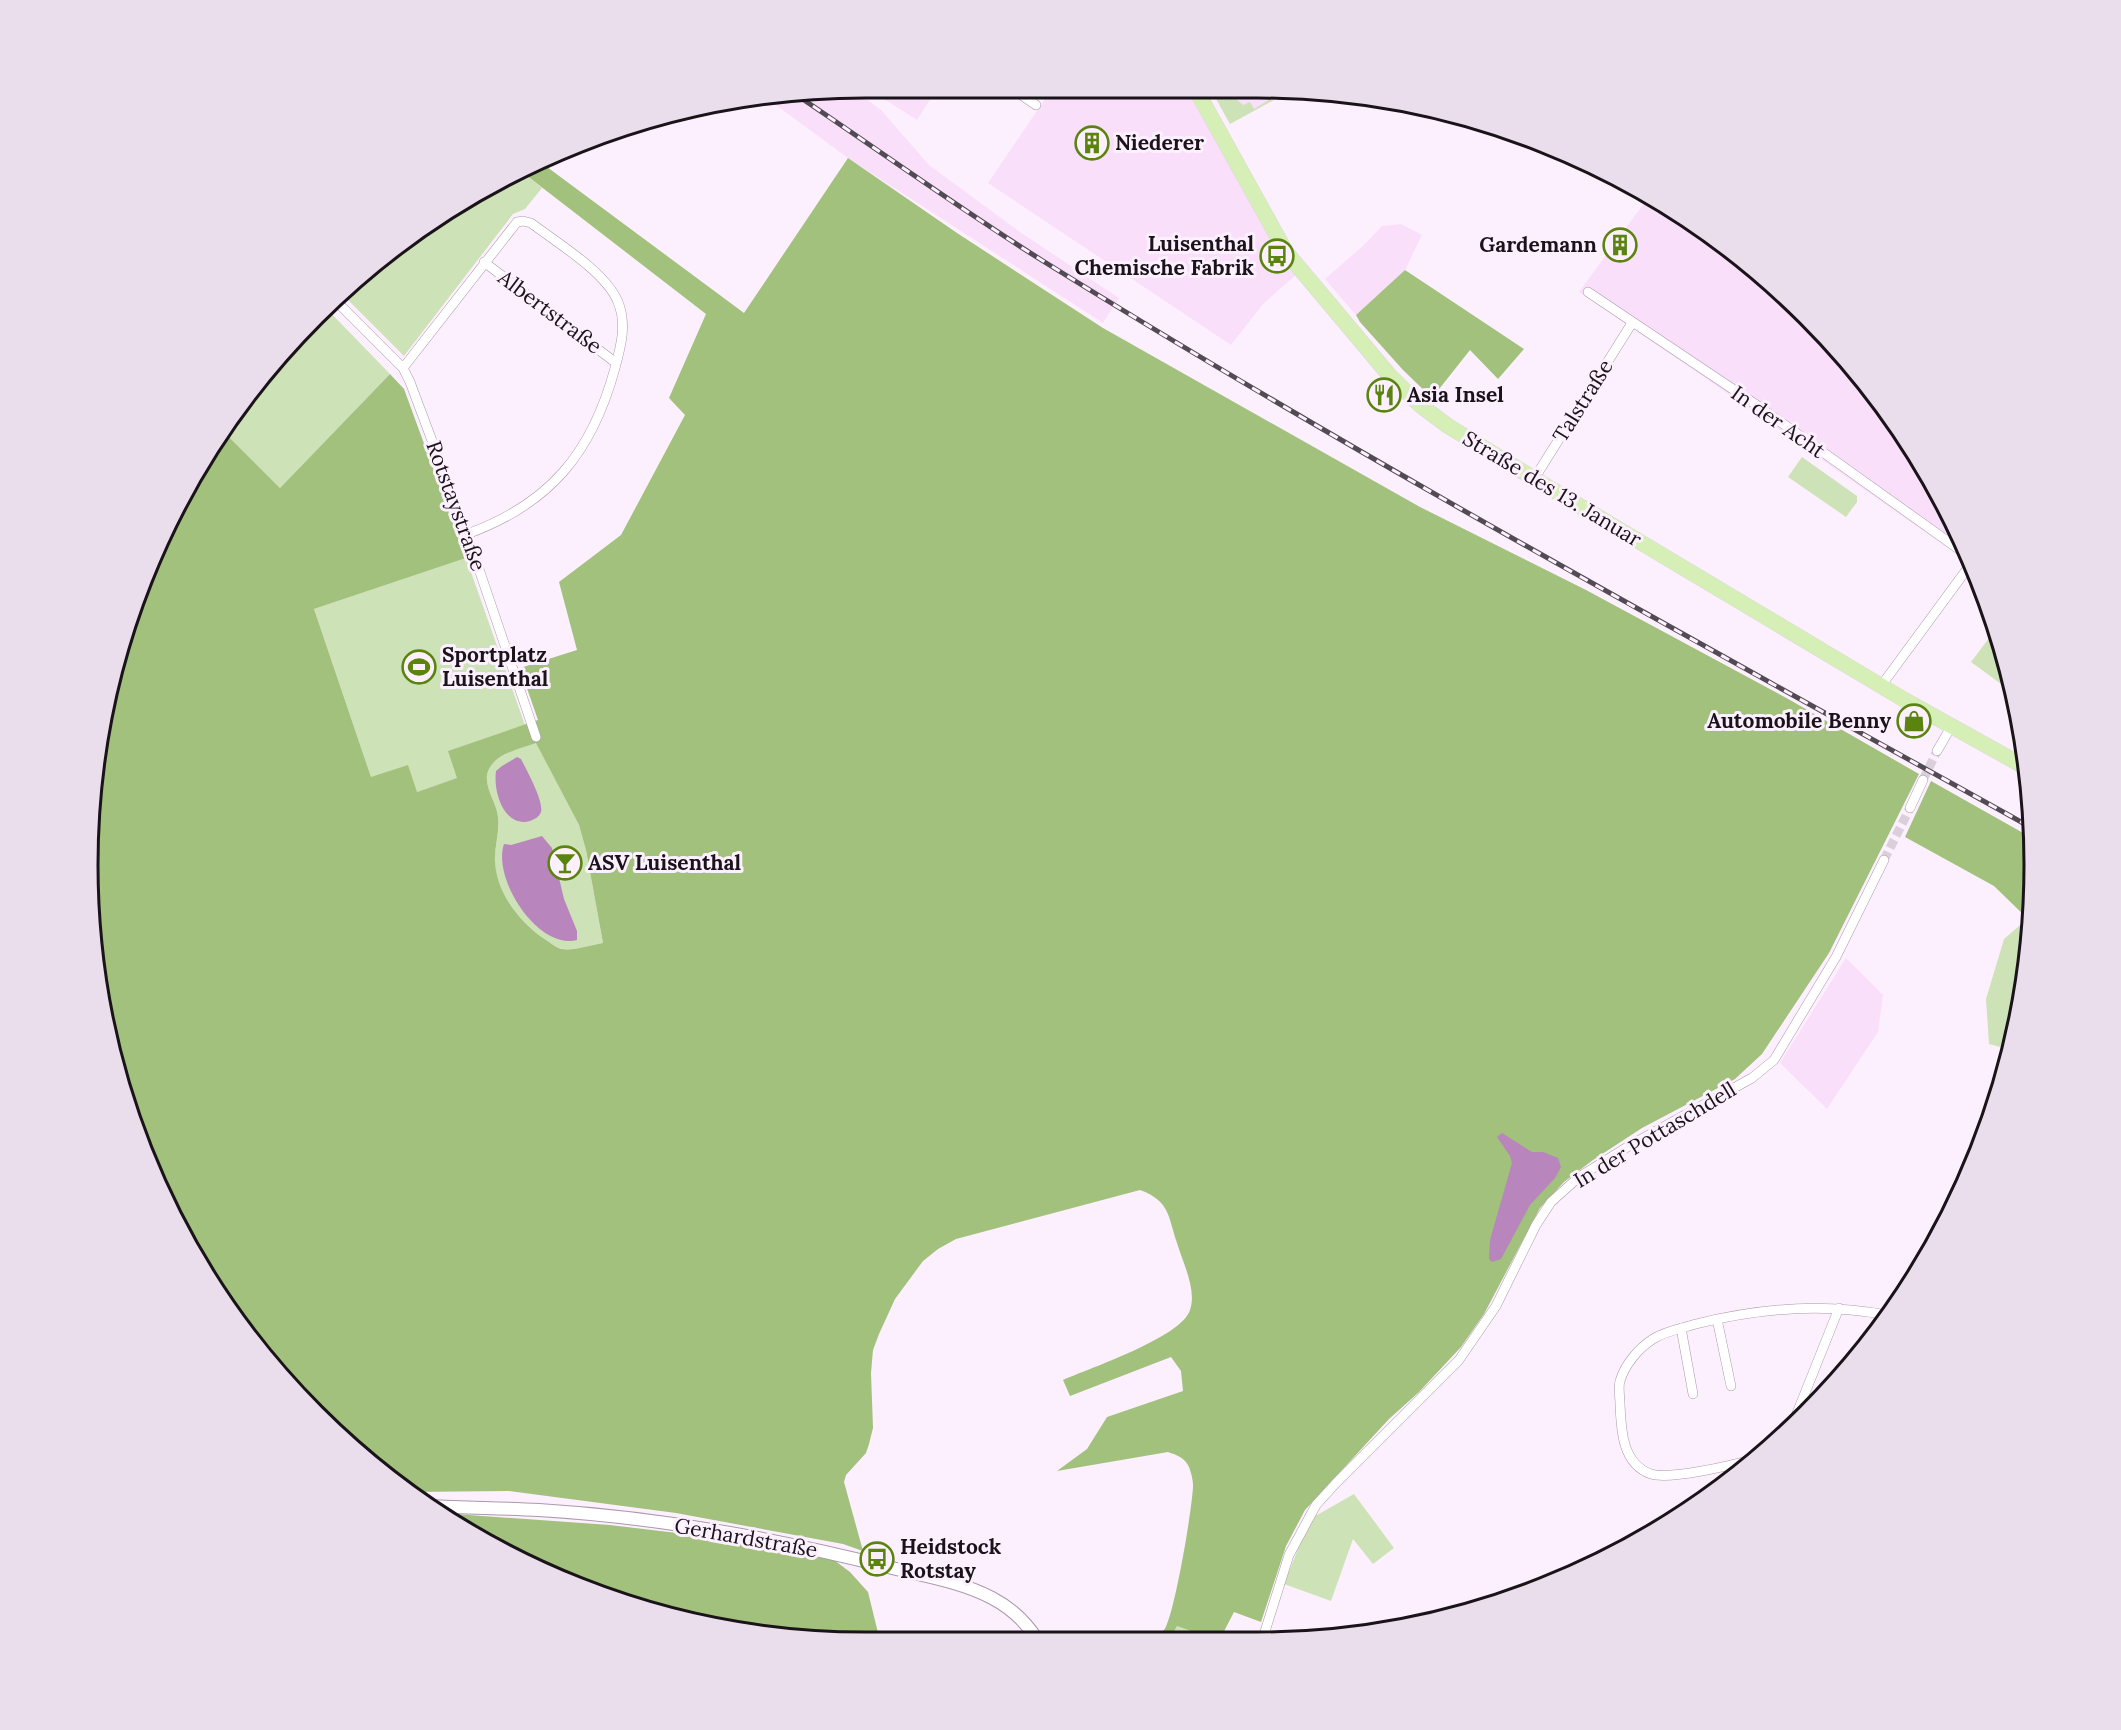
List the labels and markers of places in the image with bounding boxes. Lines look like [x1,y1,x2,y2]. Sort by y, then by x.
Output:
building icon: Niederer [1074,125,1110,161]
place label: Niederer [1115,129,1204,156]
building icon: Gardemann [1602,227,1638,263]
place label: Luisenthal Chemische Fabrik [1075,230,1255,281]
place label: Gardemann [1479,231,1597,258]
bus stop icon: Luisenthal Chemische Fabrik [1259,238,1295,274]
restaurant icon: Asia Insel [1366,377,1402,413]
place label: Asia Insel [1407,381,1504,408]
place label: Sportplatz Luisenthal [442,641,549,692]
sports icon: Sportplatz Luisenthal [401,649,437,685]
shop icon: Automobile Benny [1896,703,1932,739]
place label: Automobile Benny [1707,707,1891,734]
bar icon: ASV Luisenthal [547,845,583,881]
place label: ASV Luisenthal [588,849,742,876]
place label: Heidstock Rotstay [900,1533,1002,1584]
bus stop icon: Heidstock Rotstay [859,1541,895,1577]

